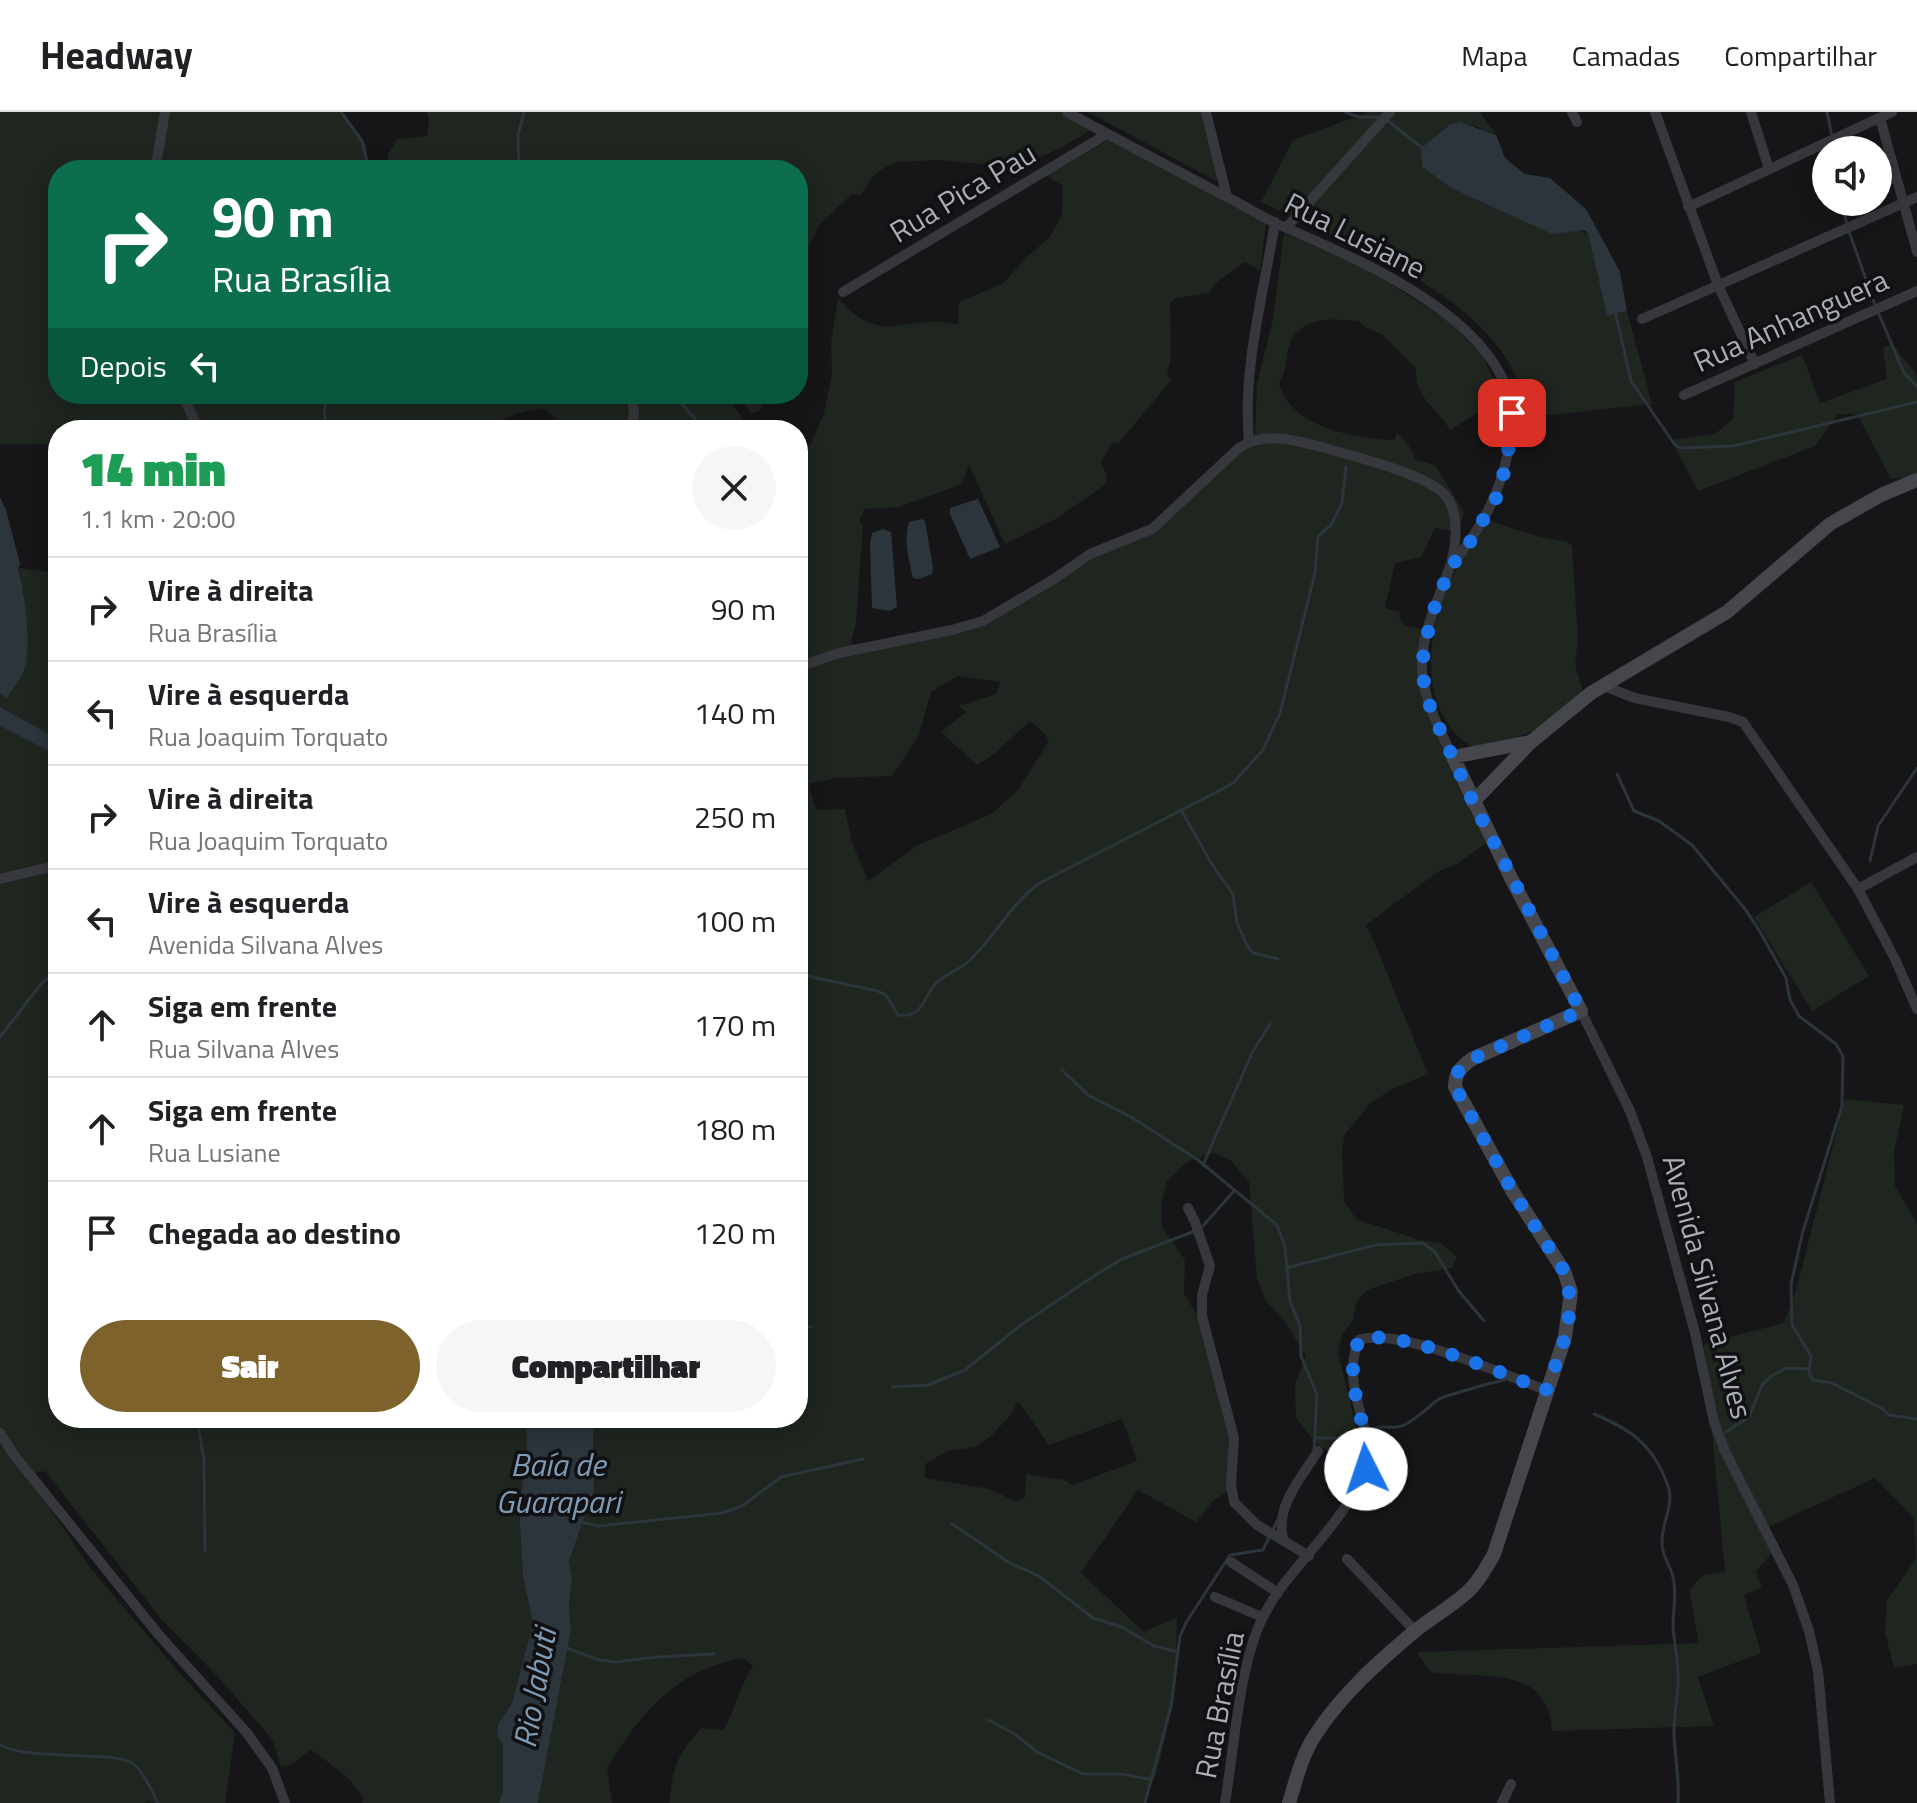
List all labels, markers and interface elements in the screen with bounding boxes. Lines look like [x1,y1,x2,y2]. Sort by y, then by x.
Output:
text: Headway [40,26,193,84]
text: Mapa [1461,34,1528,77]
text: Camadas [1572,34,1680,77]
text: Compartilhar [1724,34,1877,77]
street label: Rua Pica Pau [881,130,1044,254]
map controls [1812,136,1892,216]
button: sound [1812,136,1892,216]
text: 90 m [212,174,334,259]
street label: Rua Lusiane [1277,180,1434,290]
icon: right [80,192,184,296]
text: Rua Brasília [212,251,391,306]
street label: Rua Anhanguera [1686,257,1895,384]
text: Depois [80,343,167,389]
icon: left [183,344,227,388]
pin [1478,379,1546,447]
icon: arrive [1490,391,1534,435]
text: 14 min [80,432,226,505]
button: close [692,446,776,530]
text: 1.1 km · 20:00 [80,499,236,538]
text: Vire à direita [148,567,313,613]
text: 90 m [711,586,776,632]
icon: right [80,587,124,631]
text: Rua Brasília [148,613,277,652]
text: Vire à esquerda [148,671,349,717]
text: 140 m [694,690,776,736]
icon: left [80,691,124,735]
text: Rua Joaquim Torquato [148,717,388,756]
text: Vire à direita [148,775,313,821]
text: 250 m [694,794,776,840]
icon: right [80,795,124,839]
text: Rua Joaquim Torquato [148,821,388,860]
text: Vire à esquerda [148,879,349,925]
text: 100 m [694,898,776,944]
icon: left [80,899,124,943]
text: Avenida Silvana Alves [148,925,383,964]
text: Siga em frente [148,983,337,1029]
text: 170 m [694,1002,776,1048]
icon: ahead [80,1003,124,1047]
text: Rua Silvana Alves [148,1029,339,1068]
text: Siga em frente [148,1087,337,1133]
text: 180 m [694,1106,776,1152]
icon: ahead [80,1107,124,1151]
text: Rua Lusiane [148,1133,281,1172]
street label: Avenida Silvana Alves [1651,1150,1765,1424]
text: Chegada ao destino [148,1210,401,1256]
text: 120 m [694,1210,776,1256]
icon: arrive [80,1211,124,1255]
button: Sair [80,1320,420,1412]
button: Compartilhar [436,1320,776,1412]
position arrow [1324,1427,1408,1511]
water label: Baía de Guarapari [496,1440,624,1525]
water label: Rio Jabuti [500,1621,569,1751]
street label: Rua Brasília [1182,1627,1256,1782]

